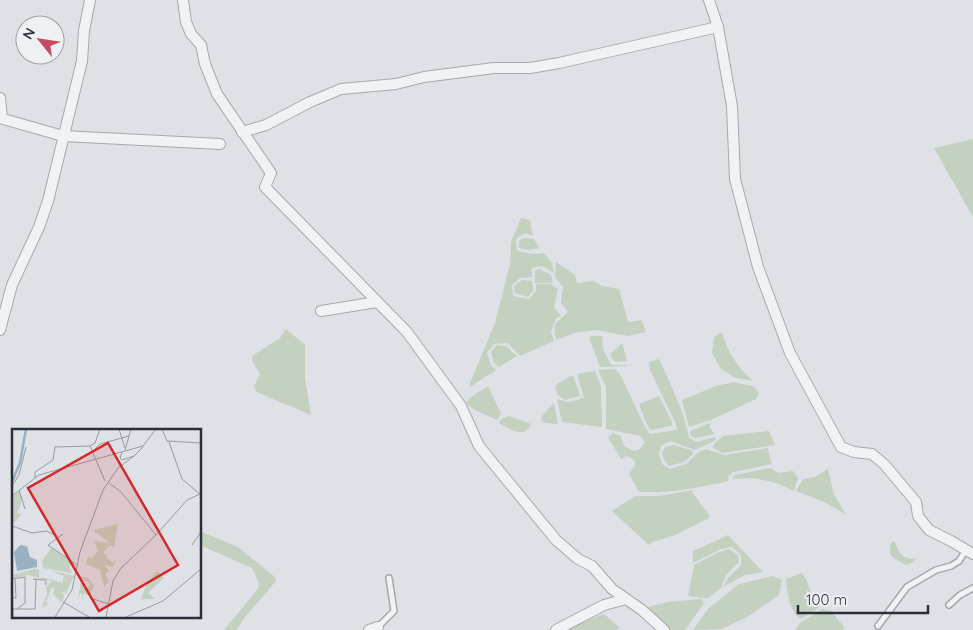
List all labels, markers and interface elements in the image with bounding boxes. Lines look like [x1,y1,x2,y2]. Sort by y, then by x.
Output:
north arrow [15,15,65,65]
text: N [18,25,39,42]
inset map [12,429,201,618]
scale bar [798,582,928,614]
text: 100 m [806,590,847,609]

